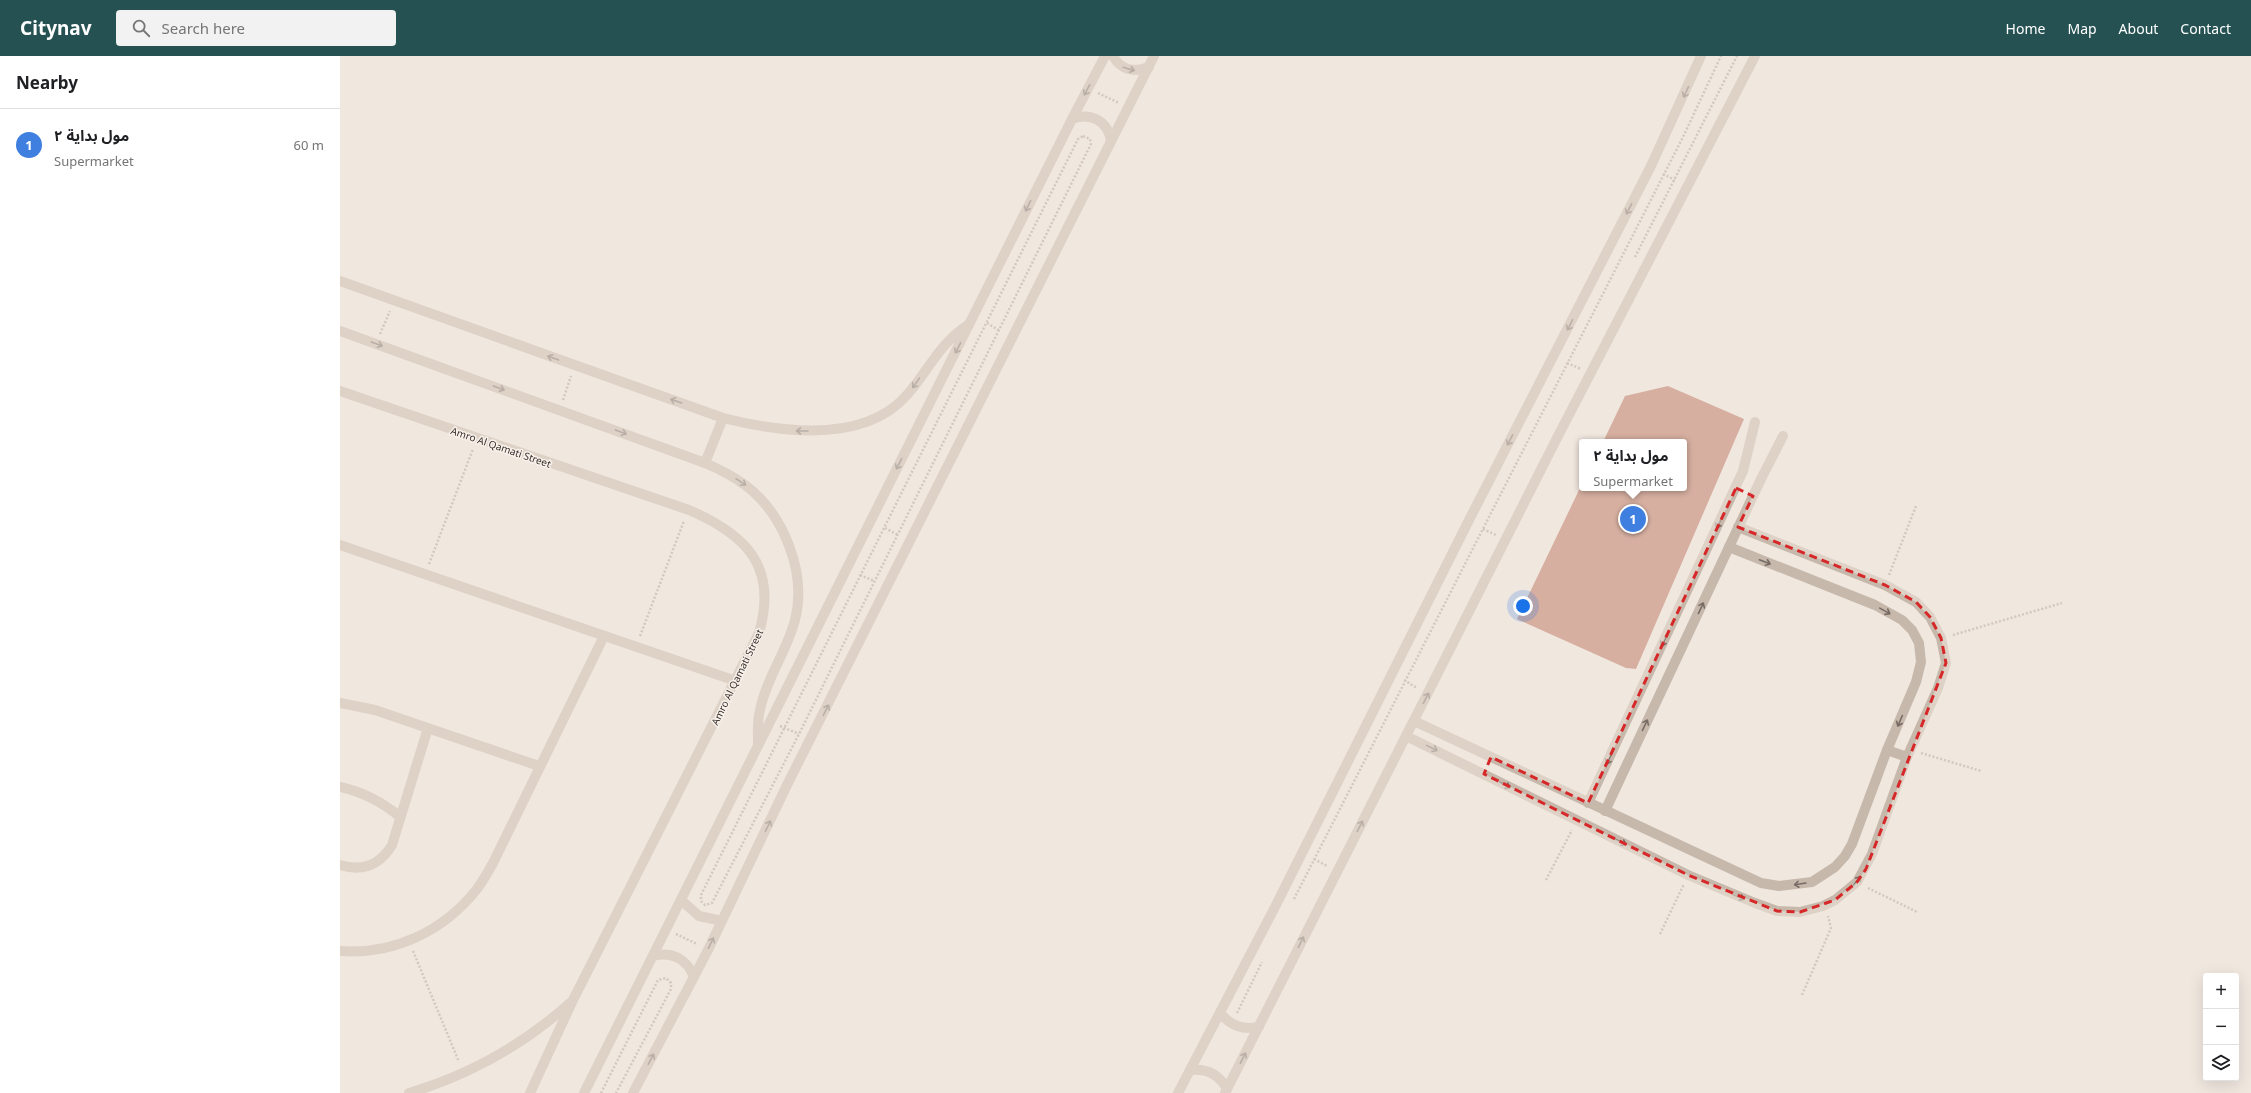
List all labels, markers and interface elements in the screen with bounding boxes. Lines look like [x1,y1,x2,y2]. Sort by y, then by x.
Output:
search box [116,10,396,46]
text: Citynav [20,15,92,41]
icon: search [130,17,152,39]
text: Search here [162,18,245,38]
text: Home [2006,19,2045,38]
text: Map [2067,19,2097,38]
text: About [2119,19,2158,38]
text: Contact [2180,19,2231,38]
one-way arrow [1122,65,1135,73]
text: Nearby [16,71,78,94]
one-way arrow [1083,84,1090,96]
one-way arrow [1682,85,1689,97]
text: مول بداية ۲ [54,125,129,145]
text: 1 [25,136,33,154]
text: 60 m [294,136,324,154]
text: Supermarket [54,152,134,170]
one-way arrow [1024,200,1031,212]
one-way arrow [1625,203,1632,215]
one-way arrow [1566,319,1574,331]
one-way arrow [370,340,382,348]
one-way arrow [954,342,961,354]
one-way arrow [548,353,560,361]
one-way arrow [912,378,920,389]
one-way arrow [493,384,505,392]
one-way arrow [670,397,682,405]
street label: Amro Al Qamati Street [449,423,553,471]
one-way arrow [796,427,809,435]
one-way arrow [615,429,628,436]
one-way arrow [1506,434,1513,446]
popup [1579,439,1687,491]
text: مول بداية ۲ [1593,445,1668,465]
one-way arrow [895,458,903,470]
text: Supermarket [1593,472,1673,490]
one-way arrow [735,478,746,486]
pin: 1 [1620,504,1646,534]
one-way arrow [1715,517,1722,529]
one-way arrow [1759,558,1771,566]
your location [1513,596,1533,616]
one-way arrow [1697,602,1705,614]
one-way arrow [1879,607,1891,615]
street label: Amro Al Qamati Street [708,626,766,727]
one-way arrow [1660,634,1667,646]
one-way arrow [1423,692,1430,704]
one-way arrow [822,704,830,716]
one-way arrow [1895,715,1903,727]
one-way arrow [1642,720,1649,732]
one-way arrow [1426,745,1438,752]
one-way arrow [1605,752,1612,764]
one-way arrow [1498,782,1510,789]
one-way arrow [765,820,772,832]
one-way arrow [1356,820,1364,832]
one-way arrow [1615,839,1627,846]
one-way arrow [1853,875,1861,886]
one-way arrow [1794,880,1807,888]
one-way arrow [1733,893,1745,901]
one-way arrow [1298,936,1305,948]
one-way arrow [708,938,715,950]
map controls [2203,973,2239,1081]
button: + [2203,973,2239,1009]
button: − [2203,1009,2239,1045]
button: layers [2203,1045,2239,1081]
one-way arrow [1240,1052,1247,1064]
one-way arrow [648,1053,656,1065]

